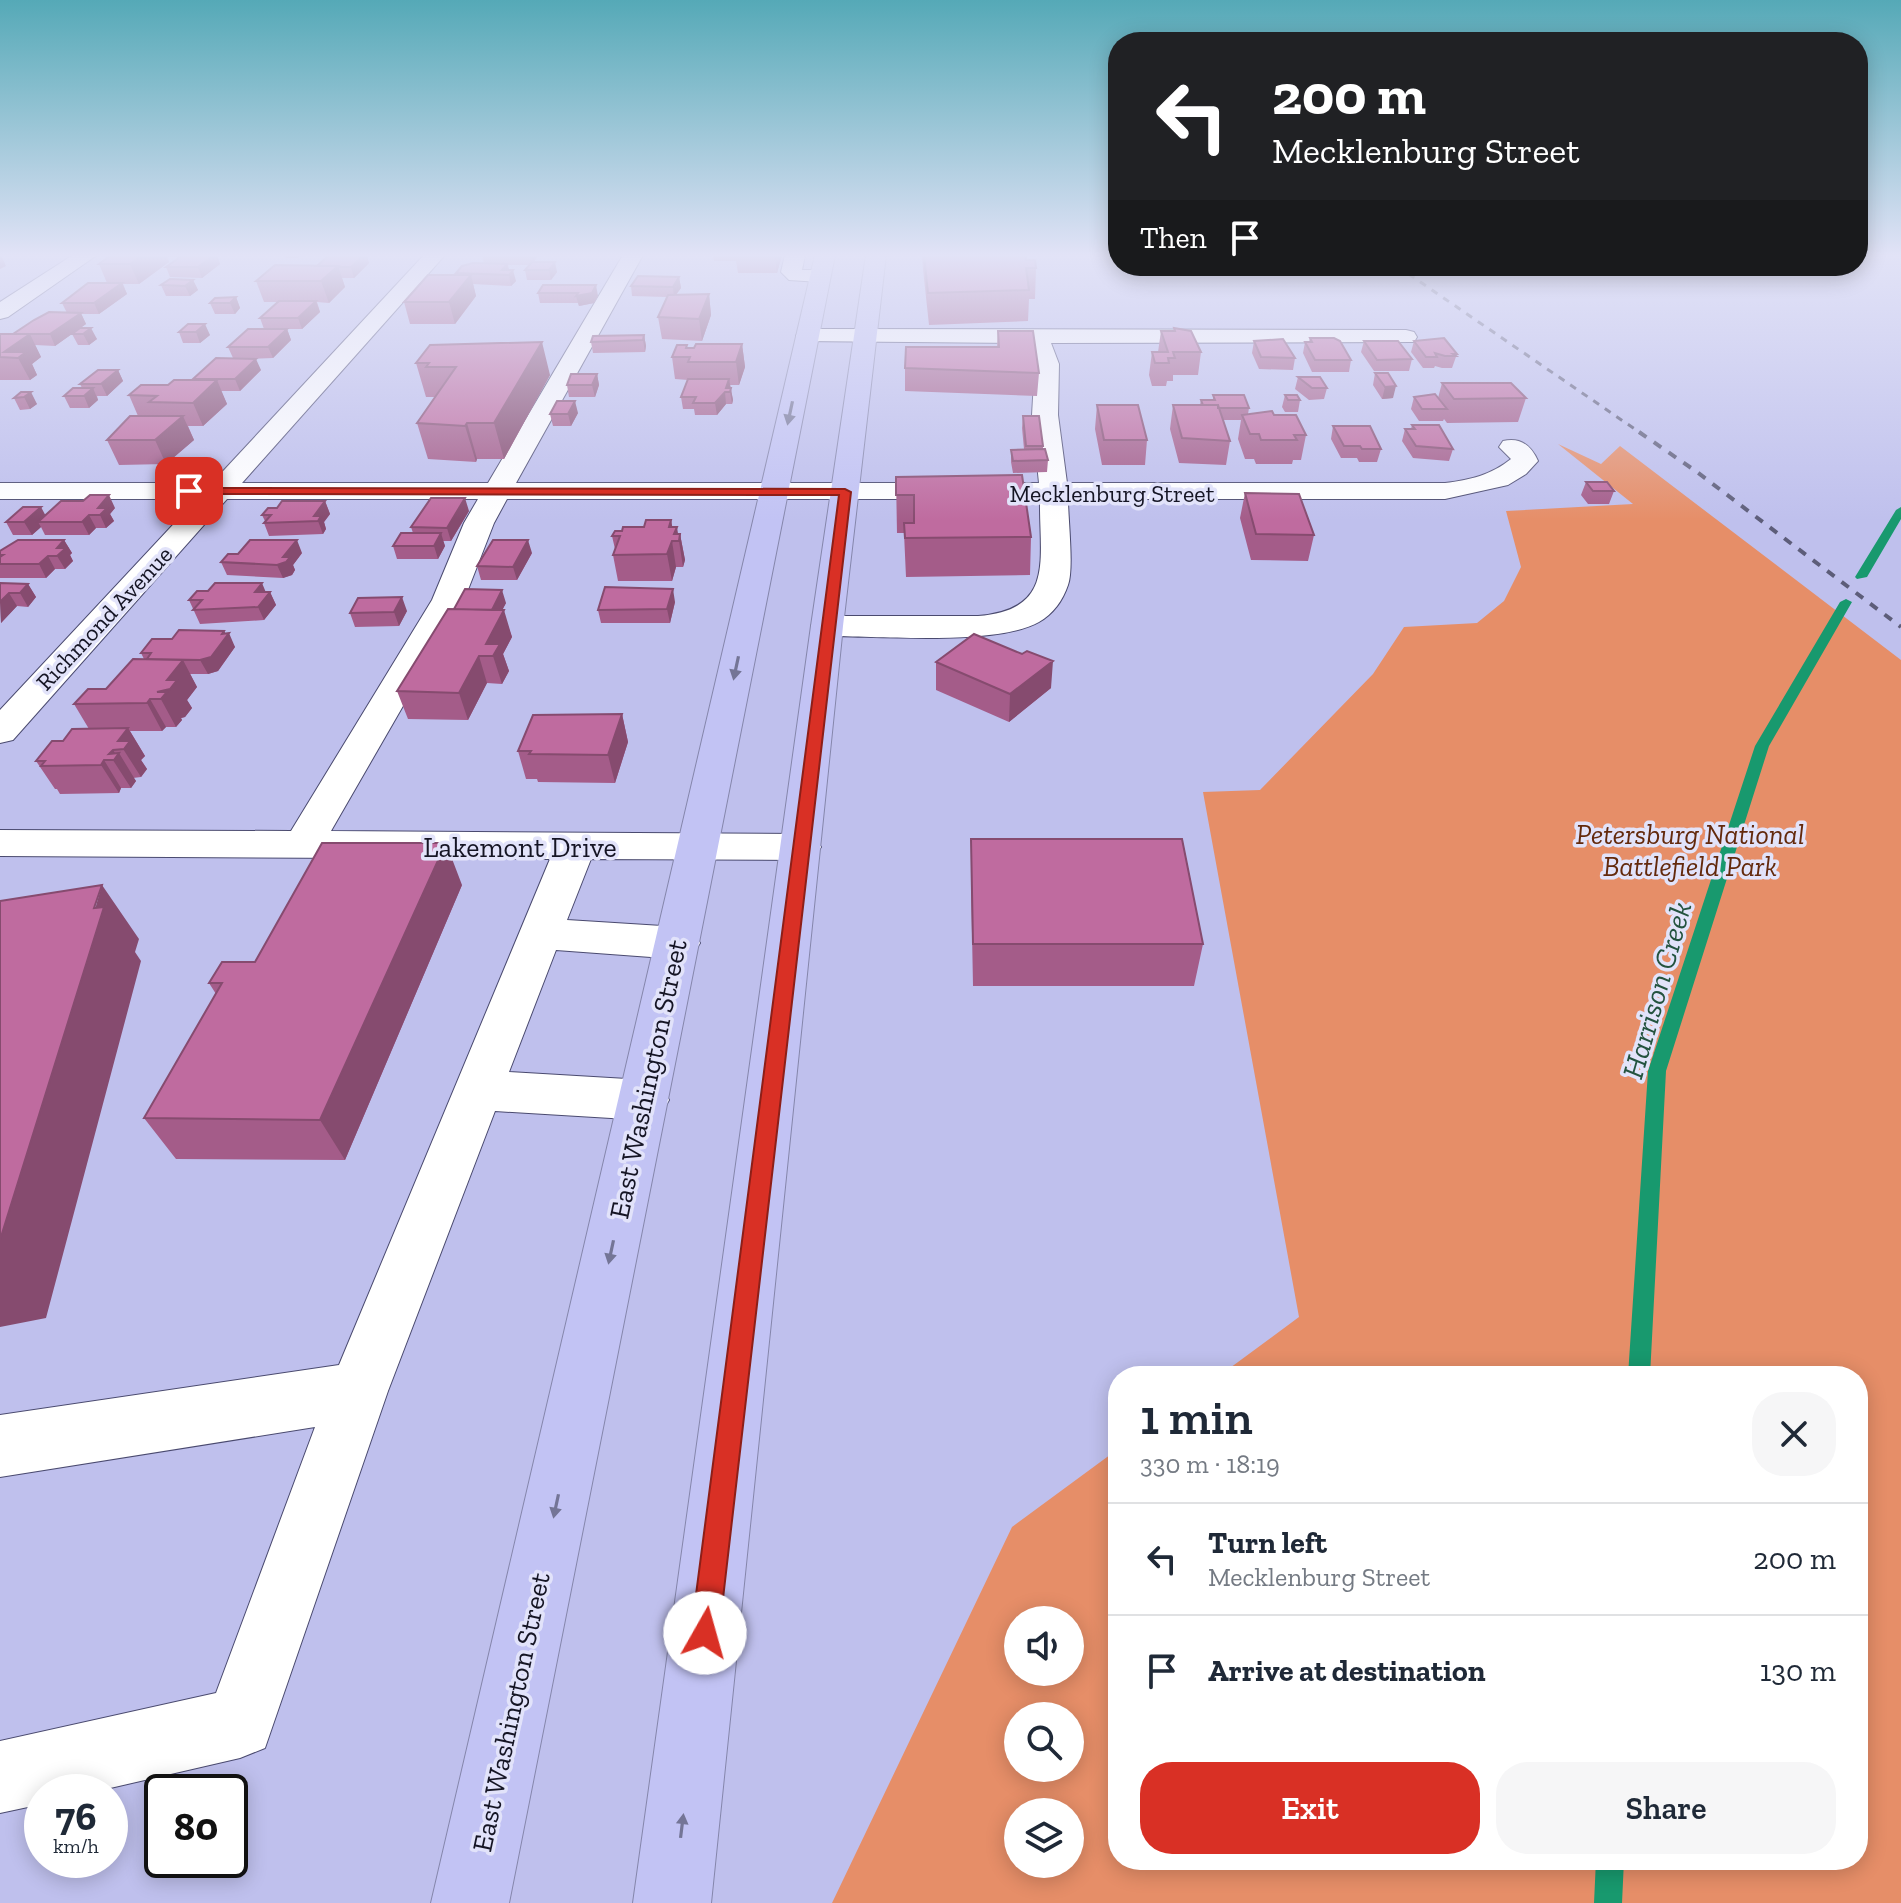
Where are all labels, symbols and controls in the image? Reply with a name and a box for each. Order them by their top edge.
text: 200 m [1272,61,1426,128]
icon: left [1140,64,1244,168]
text: Mecklenburg Street [1272,129,1580,172]
icon: arrive [1223,216,1267,260]
text: Then [1140,220,1207,256]
one-way arrow [783,401,796,426]
pin [155,457,223,525]
icon: arrive [167,469,211,513]
street label: Mecklenburg Street [1009,479,1215,508]
street label: Richmond Avenue [30,540,178,696]
one-way arrow [729,655,742,680]
park label: Petersburg National Battlefield Park [1576,818,1804,883]
street label: Lakemont Drive [423,831,617,864]
water label: Harrison Creek [1615,897,1699,1083]
street label: East Washington Street [602,936,694,1222]
one-way arrow [604,1239,617,1264]
text: 1 min [1140,1389,1253,1446]
button: close [1752,1392,1836,1476]
text: 330 m · 18:19 [1140,1448,1280,1480]
one-way arrow [549,1493,562,1518]
text: Turn left [1208,1525,1327,1561]
icon: left [1140,1537,1184,1581]
text: 200 m [1753,1541,1836,1577]
text: Mecklenburg Street [1208,1561,1430,1593]
street label: East Washington Street [465,1569,557,1855]
position arrow [663,1591,747,1675]
map controls [1004,1606,1084,1878]
button: sound [1004,1606,1084,1686]
icon: arrive [1140,1649,1184,1693]
text: Arrive at destination [1208,1653,1485,1689]
text: 130 m [1760,1653,1836,1689]
button: search [1004,1702,1084,1782]
button: Exit [1140,1762,1480,1854]
button: Share [1496,1762,1836,1854]
speed limit sign: 80 [144,1774,248,1878]
text: 76 [55,1792,97,1840]
button: layers [1004,1798,1084,1878]
one-way arrow [676,1813,689,1838]
text: km/h [53,1834,99,1858]

